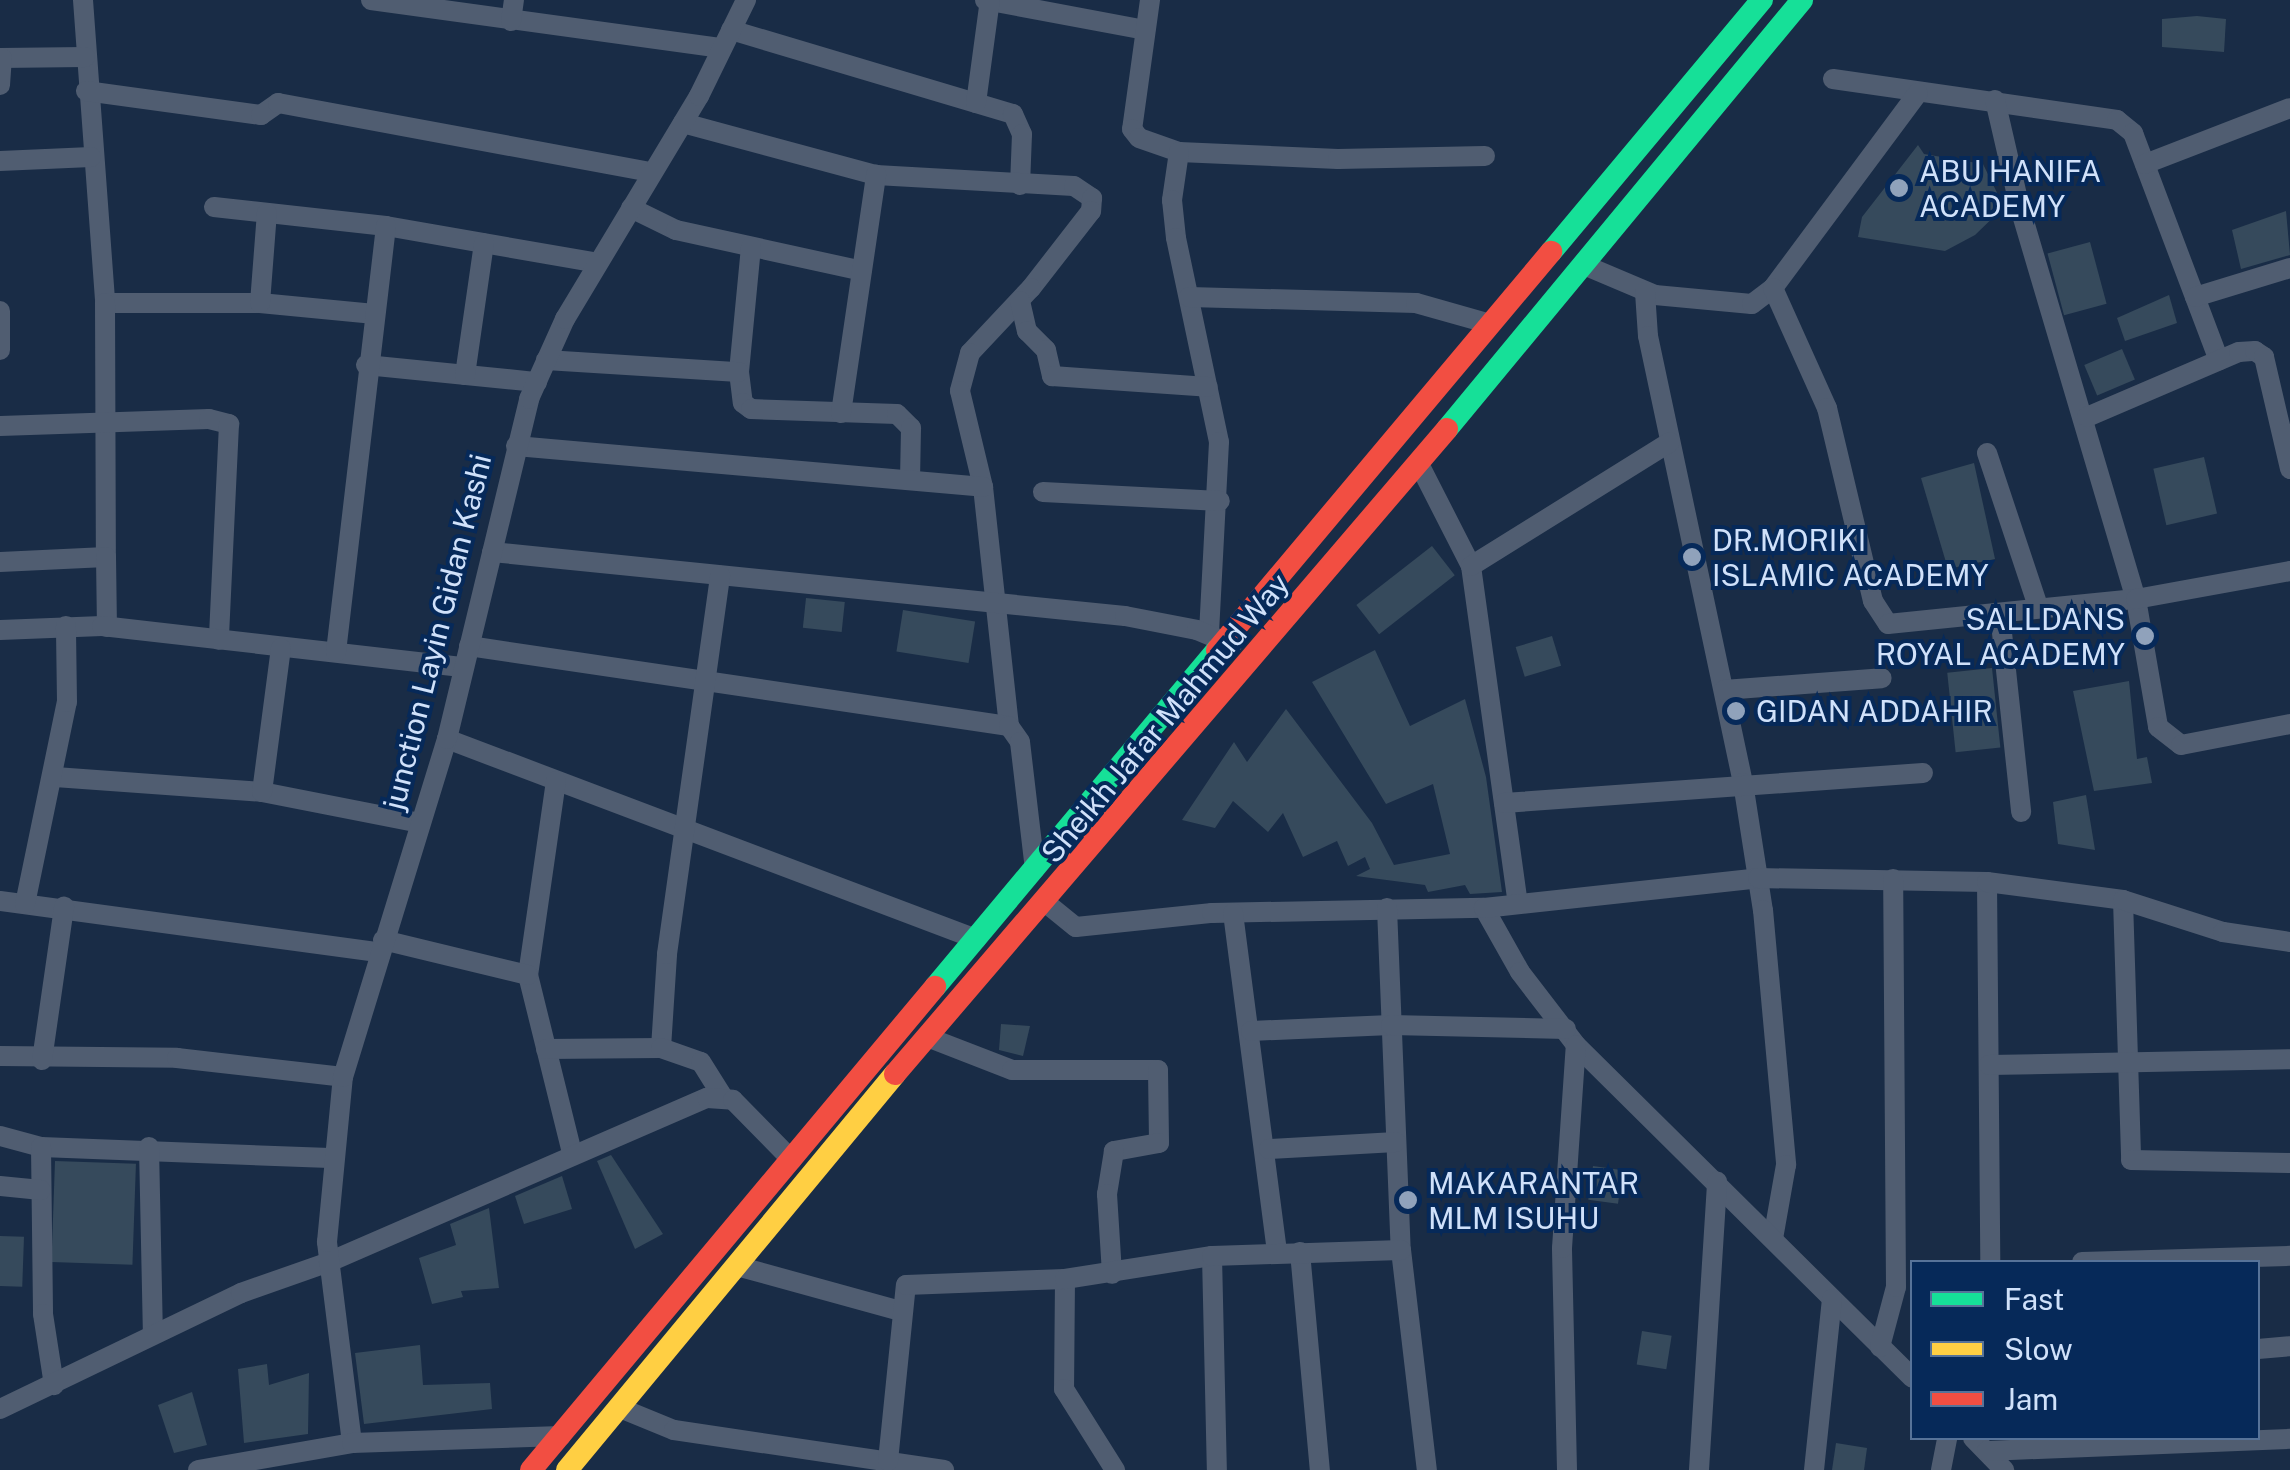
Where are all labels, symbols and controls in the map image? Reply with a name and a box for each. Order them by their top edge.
place label: ABU HANIFA ACADEMY [1919,153,2101,224]
marker: ABU HANIFA ACADEMY [1888,177,1910,199]
street label: junction Layin Gidan Kashi [375,450,499,814]
place label: DR.MORIKI ISLAMIC ACADEMY [1712,522,1989,592]
marker: DR.MORIKI ISLAMIC ACADEMY [1681,546,1703,568]
street label: Sheikh Jafar Mahmud Way [1033,566,1297,870]
place label: SALLDANS ROYAL ACADEMY [1876,601,2125,672]
marker: SALLDANS ROYAL ACADEMY [2134,625,2156,647]
place label: GIDAN ADDAHIR [1756,693,1993,729]
marker: GIDAN ADDAHIR [1725,700,1747,722]
place label: MAKARANTAR MLM ISUHU [1428,1165,1639,1236]
marker: MAKARANTAR MLM ISUHU [1397,1189,1419,1211]
legend [1910,1260,2260,1440]
text: Fast [2004,1281,2064,1317]
text: Slow [2004,1331,2073,1367]
text: Jam [2004,1381,2058,1417]

